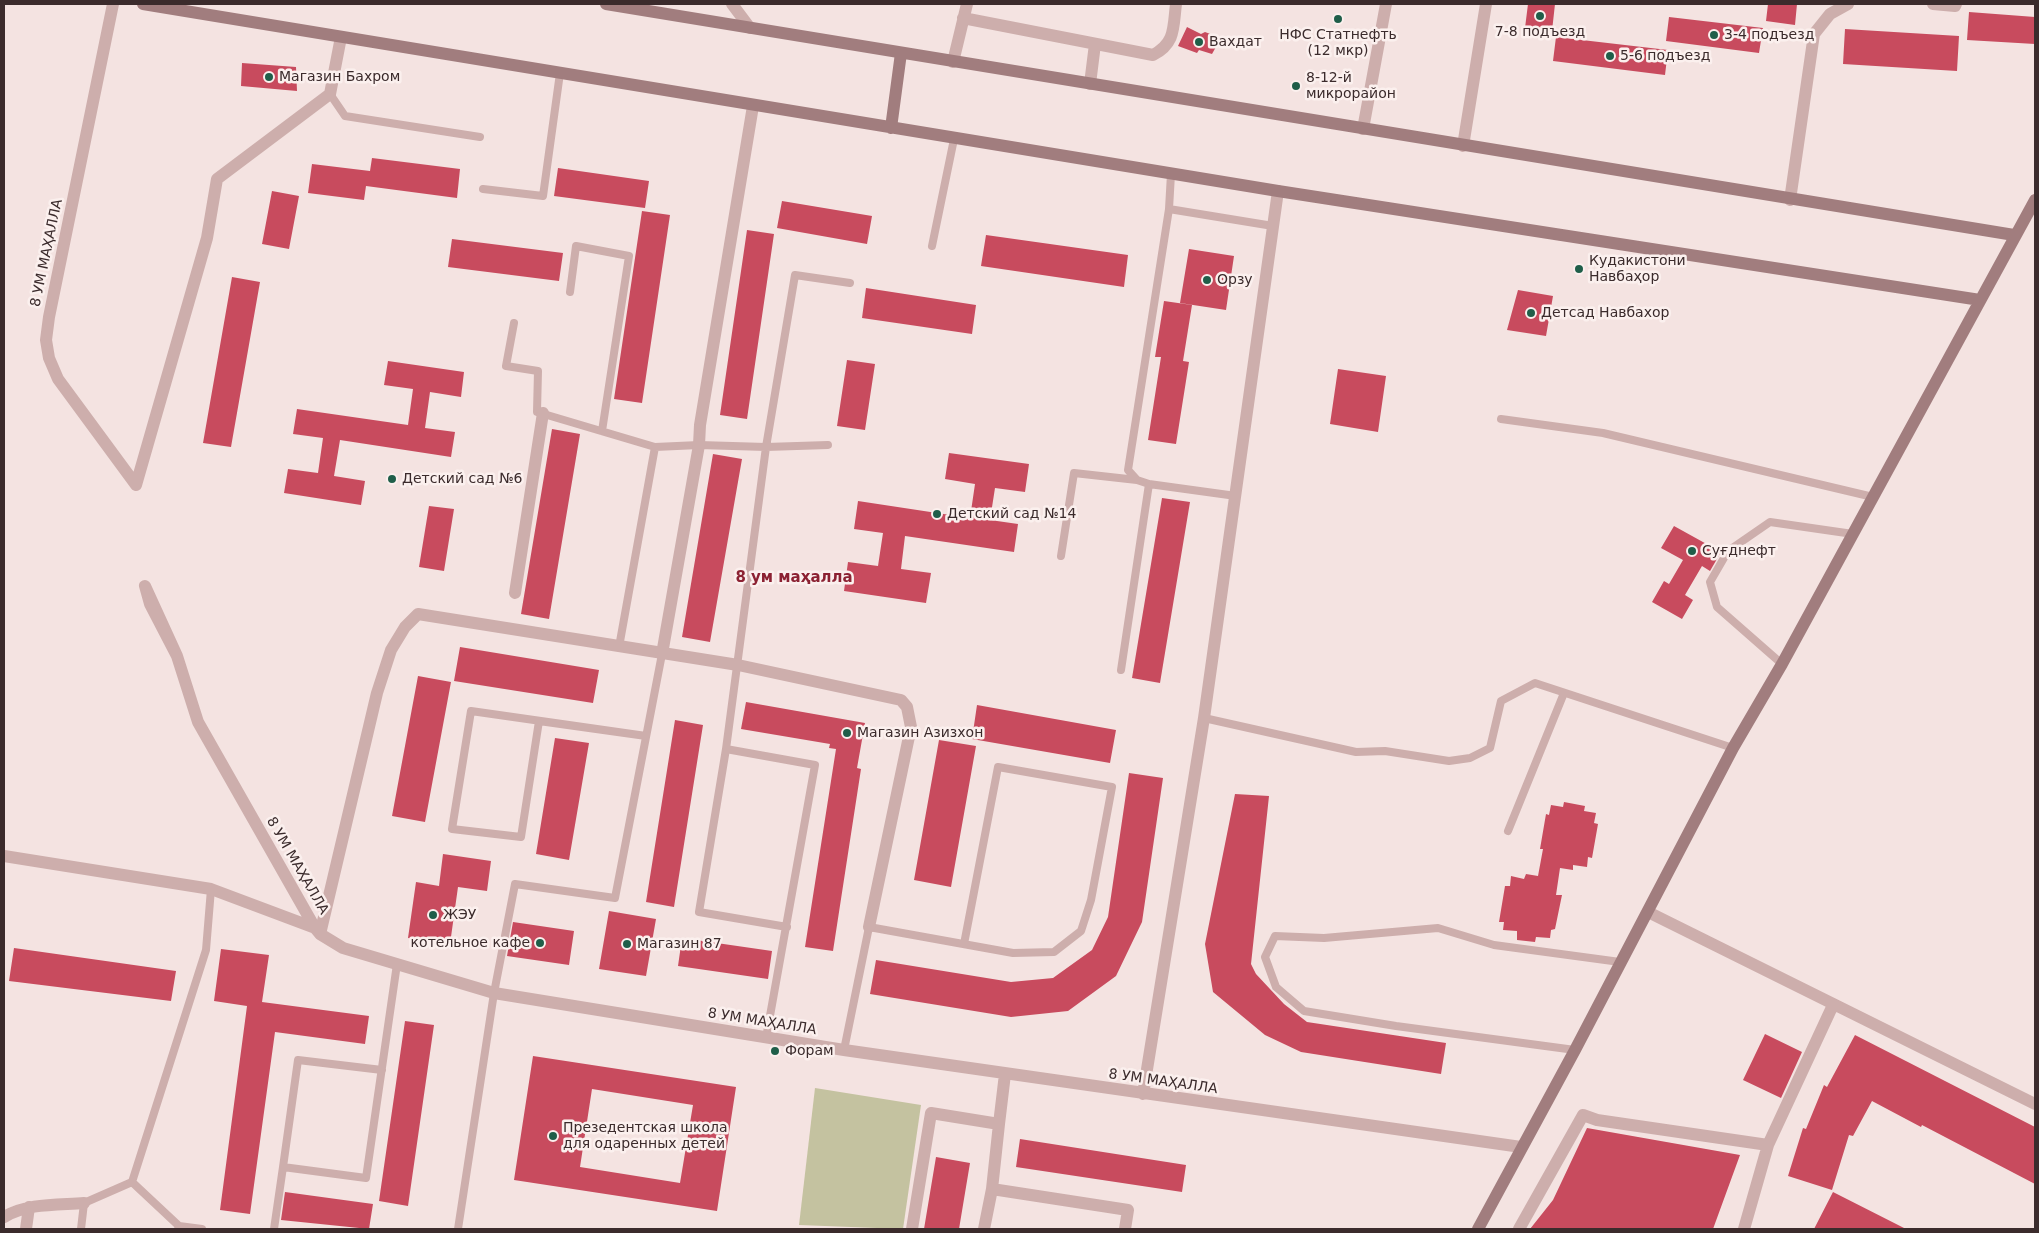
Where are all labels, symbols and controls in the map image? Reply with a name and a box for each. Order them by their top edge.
marker: 7-8 подъезд [1534,10,1546,22]
marker: НФС Статнефть (12 мкр) [1332,13,1344,25]
place label: 7-8 подъезд [1495,24,1585,40]
place label: НФС Статнефть (12 мкр) [1279,27,1397,59]
place label: 3-4 подъезд [1724,27,1814,43]
marker: 3-4 подъезд [1708,29,1720,41]
place label: Вахдат [1209,34,1262,50]
marker: Вахдат [1193,36,1205,48]
place label: 5-6 подъезд [1620,48,1710,64]
marker: 5-6 подъезд [1604,50,1616,62]
place label: Магазин Бахром [279,69,400,85]
place label: 8-12-й микрорайон [1306,70,1396,102]
marker: Магазин Бахром [263,71,275,83]
marker: 8-12-й микрорайон [1290,80,1302,92]
street label: 8 УМ МАҲАЛЛА [27,198,67,308]
place label: Кудакистони Навбаҳор [1589,253,1686,286]
marker: Кудакистони Навбаҳор [1573,263,1585,275]
place label: Орзу [1217,272,1253,288]
marker: Орзу [1201,274,1213,286]
place label: Детсад Навбахор [1541,305,1669,321]
marker: Детсад Навбахор [1525,307,1537,319]
place label: Детский сад №6 [402,471,522,487]
marker: Детский сад №6 [386,473,398,485]
place label: Детский сад №14 [947,506,1076,522]
marker: Детский сад №14 [931,508,943,520]
place label: Суғднефт [1702,543,1776,559]
marker: Суғднефт [1686,545,1698,557]
district label: 8 ум маҳалла [735,569,853,587]
place label: Магазин Азизхон [857,725,983,741]
marker: Магазин Азизхон [841,727,853,739]
street label: 8 УМ МАҲАЛЛА [262,814,332,918]
place label: ЖЭУ [443,907,476,923]
marker: ЖЭУ [427,909,439,921]
place label: котельное кафе [411,935,530,951]
place label: Магазин 87 [637,936,722,952]
marker: котельное кафе [534,937,546,949]
marker: Магазин 87 [621,938,633,950]
street label: 8 УМ МАҲАЛЛА [706,1005,818,1039]
place label: Форам [785,1043,834,1059]
marker: Форам [769,1045,781,1057]
street label: 8 УМ МАҲАЛЛА [1107,1066,1219,1098]
place label: Презедентская школа для одаренных детей [563,1120,728,1152]
marker: Презедентская школа для одаренных детей [547,1130,559,1142]

